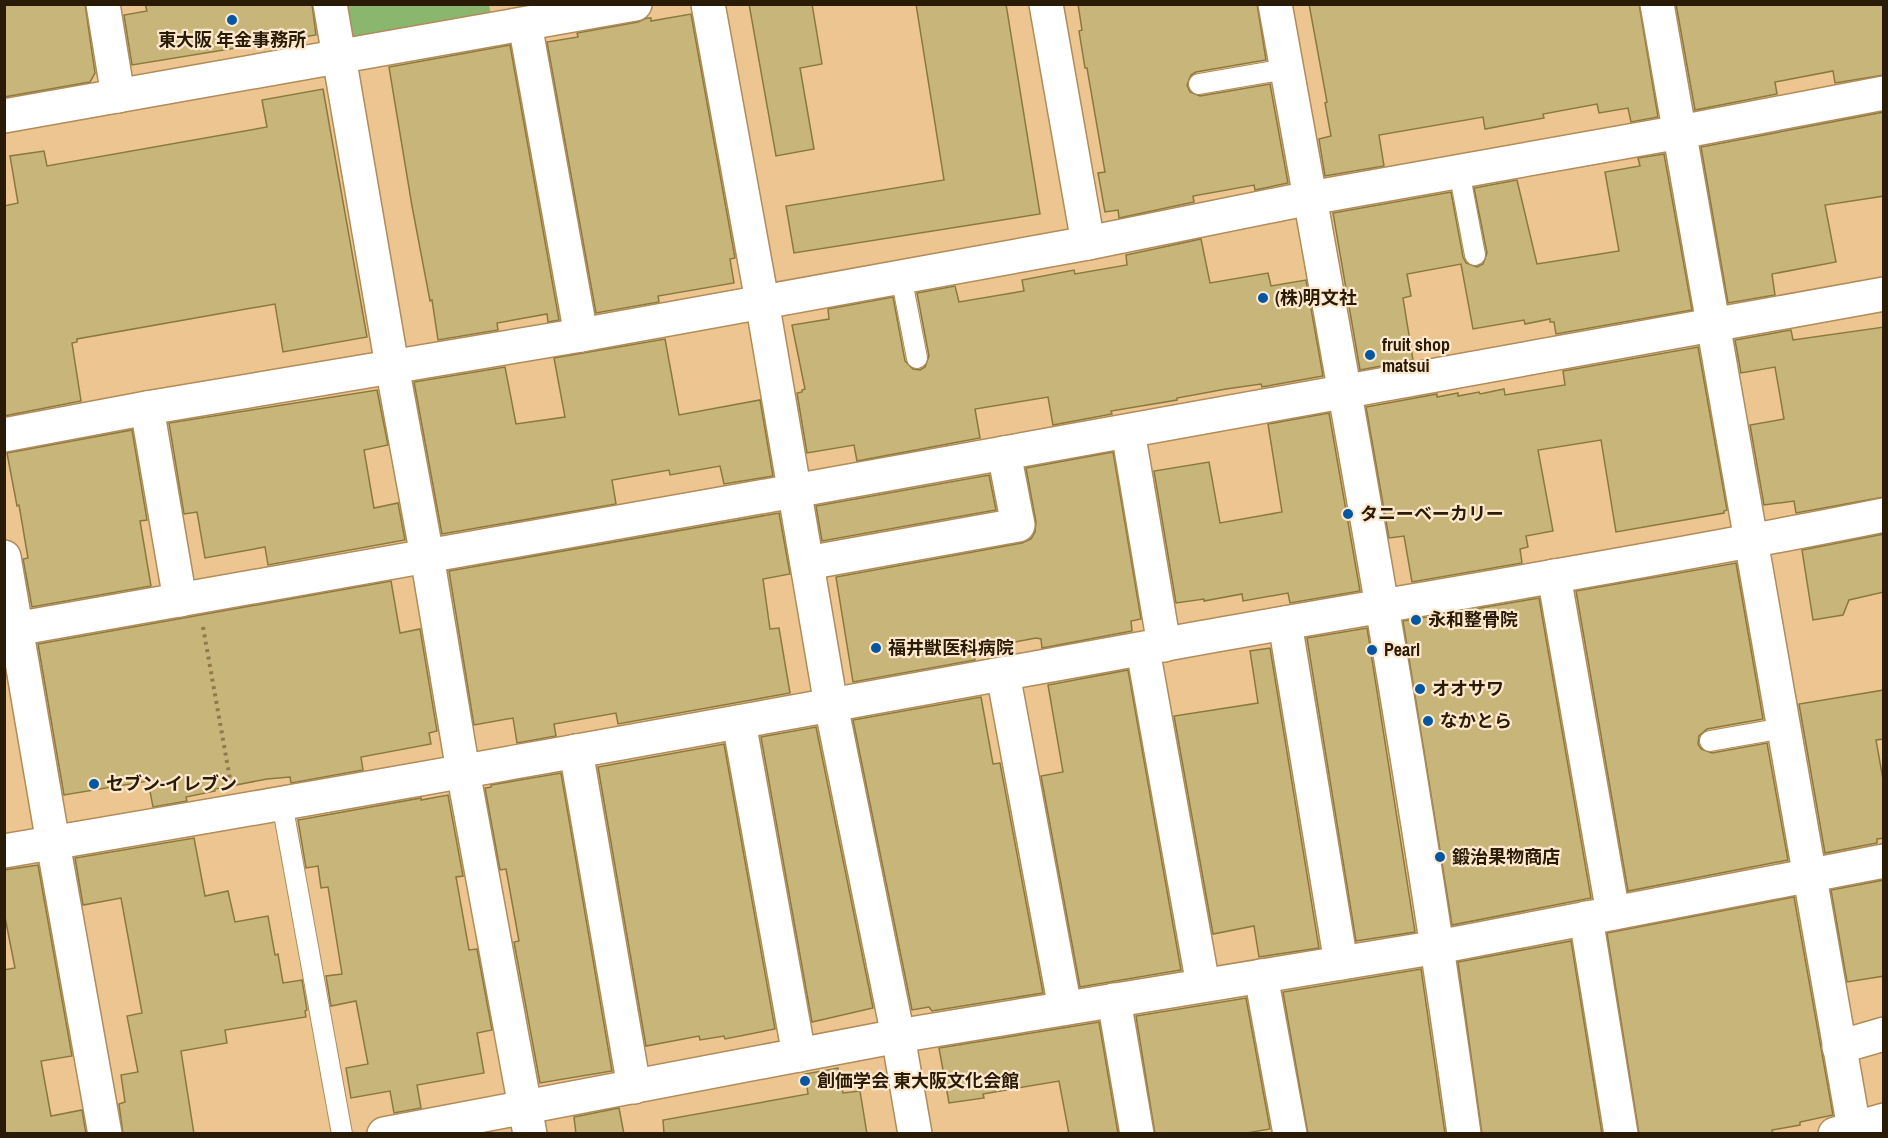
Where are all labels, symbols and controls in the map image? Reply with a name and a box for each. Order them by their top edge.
marker: 東大阪 年金事務所 [225,13,239,27]
place label: 東大阪 年金事務所 [158,27,306,52]
place label: (株)明文社 [1275,285,1357,310]
marker: (株)明文社 [1256,291,1270,305]
place label: fruit shop matsui [1382,332,1450,378]
marker: fruit shop matsui [1363,348,1377,362]
place label: タニーベーカリー [1360,501,1504,526]
marker: タニーベーカリー [1341,507,1355,521]
place label: 永和整骨院 [1428,607,1518,632]
marker: 永和整骨院 [1409,613,1423,627]
place label: 福井獣医科病院 [888,635,1014,660]
place label: Pearl [1384,637,1420,662]
marker: 福井獣医科病院 [869,641,883,655]
marker: Pearl [1365,643,1379,657]
place label: オオサワ [1432,676,1504,701]
marker: オオサワ [1413,682,1427,696]
place label: なかとら [1440,708,1512,733]
marker: なかとら [1421,714,1435,728]
place label: セブン-イレブン [106,771,237,796]
marker: セブン-イレブン [87,777,101,791]
place label: 鍛治果物商店 [1452,844,1560,869]
marker: 鍛治果物商店 [1433,850,1447,864]
place label: 創価学会 東大阪文化会館 [817,1068,1019,1093]
marker: 創価学会 東大阪文化会館 [798,1074,812,1088]

